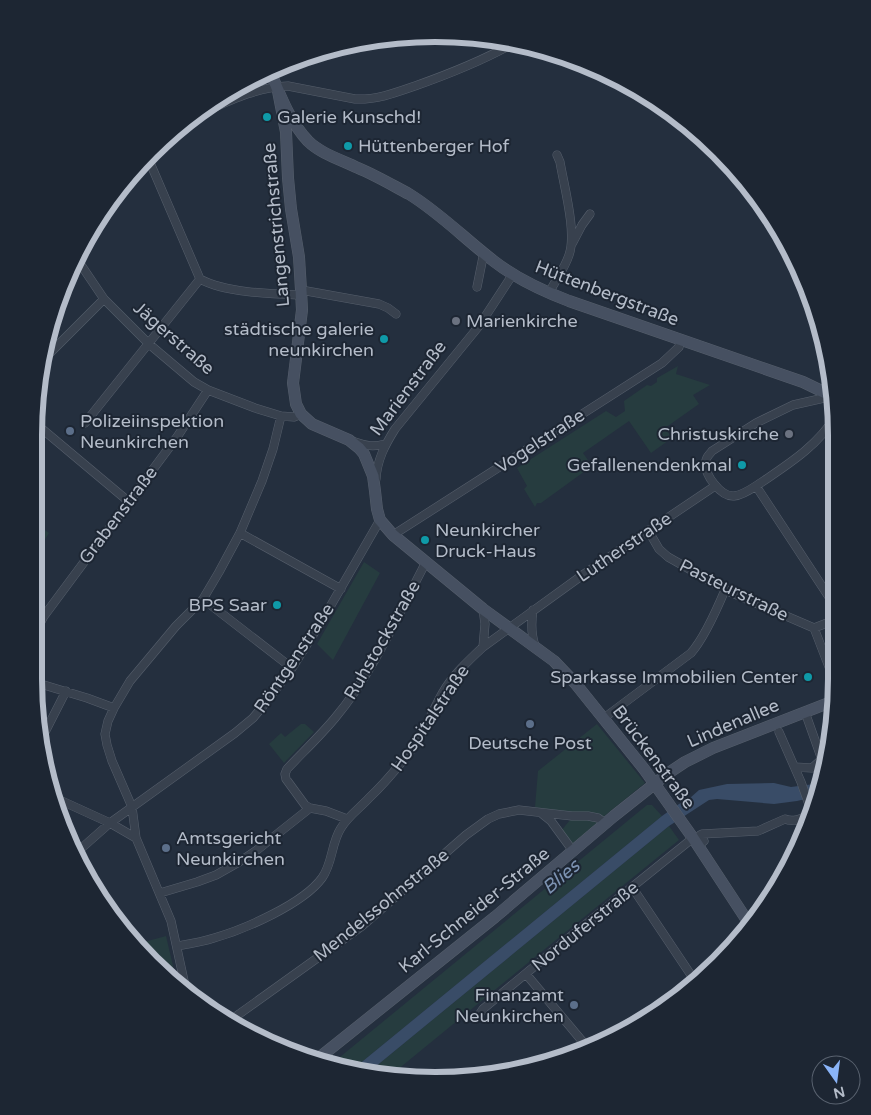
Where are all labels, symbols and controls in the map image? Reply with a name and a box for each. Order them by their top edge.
place label: Galerie Kunschd! [277,106,421,128]
marker: Galerie Kunschd! [261,111,273,123]
place label: Hüttenberger Hof [358,135,510,157]
marker: Hüttenberger Hof [342,140,354,152]
street label: Langenstrichstraße [258,142,294,308]
street label: Hüttenbergstraße [532,255,682,331]
street label: Jägerstraße [129,297,219,379]
place label: Marienkirche [466,310,578,332]
marker: Marienkirche [450,315,462,327]
place label: städtische galerie neunkirchen [224,318,374,361]
marker: städtische galerie neunkirchen [378,333,390,345]
street label: Marienstraße [365,336,451,440]
street label: Vogelstraße [491,404,589,478]
place label: Polizeiinspektion Neunkirchen [80,410,224,453]
place label: Christuskirche [657,423,779,445]
marker: Polizeiinspektion Neunkirchen [64,425,76,437]
marker: Christuskirche [783,428,795,440]
place label: Gefallenendenkmal [567,454,732,476]
marker: Gefallenendenkmal [736,459,748,471]
street label: Grabenstraße [74,462,162,568]
street label: Lutherstraße [572,507,676,587]
place label: Neunkircher Druck-Haus [435,519,540,562]
marker: Neunkircher Druck-Haus [419,534,431,546]
street label: Pasteurstraße [676,554,792,626]
street label: Ruhstockstraße [339,577,425,703]
place label: BPS Saar [188,594,267,616]
street label: Röntgenstraße [249,599,339,717]
marker: BPS Saar [271,599,283,611]
street label: Hospitalstraße [386,661,474,775]
place label: Sparkasse Immobilien Center [550,666,798,688]
marker: Sparkasse Immobilien Center [802,671,814,683]
street label: Lindenallee [684,694,782,752]
street label: Brückenstraße [608,701,700,813]
marker: Deutsche Post [524,718,536,730]
place label: Deutsche Post [468,732,592,754]
place label: Amtsgericht Neunkirchen [176,827,285,870]
marker: Amtsgericht Neunkirchen [160,842,172,854]
street label: Karl-Schneider-Straße [394,842,554,978]
street label: Mendelssohnstraße [309,844,453,966]
water label: Blies [538,854,586,899]
street label: Norduferstraße [527,876,643,976]
place label: Finanzamt Neunkirchen [455,984,564,1027]
marker: Finanzamt Neunkirchen [568,999,580,1011]
north arrow [811,1055,861,1105]
text: N [832,1083,847,1102]

